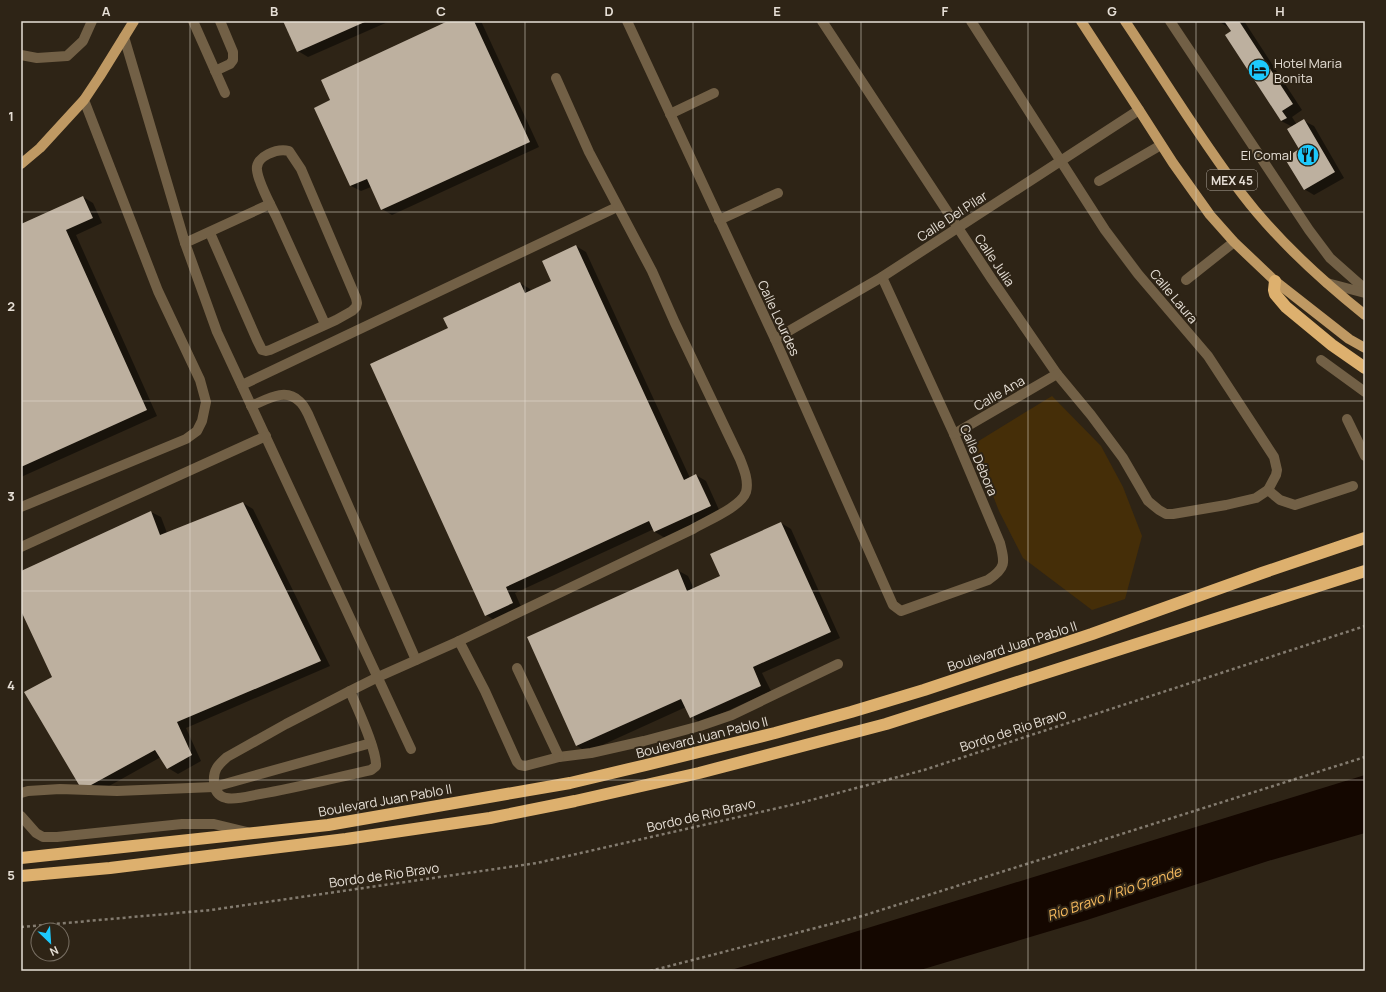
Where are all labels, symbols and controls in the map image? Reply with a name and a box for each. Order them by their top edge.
text: A [102,2,111,20]
text: B [270,2,278,20]
text: C [436,2,446,20]
text: D [604,2,614,20]
text: E [773,2,781,20]
text: F [942,2,949,20]
text: G [1107,2,1117,20]
text: H [1275,2,1285,20]
place label: Hotel Maria Bonita [1274,54,1342,87]
hotel icon: Hotel Maria Bonita [1246,57,1272,83]
text: 1 [8,107,14,125]
restaurant icon: El Comal [1295,142,1321,168]
place label: El Comal [1241,146,1292,164]
road number: MEX 45 [1207,170,1257,190]
street label: Calle Del Pilar [913,186,991,245]
street label: Calle Julia [971,230,1019,290]
street label: Calle Laura [1146,265,1202,327]
street label: Calle Lourdes [754,277,804,359]
text: 2 [7,297,15,315]
street label: Calle Ana [970,371,1028,415]
street label: Calle Débora [956,421,1002,499]
text: 3 [7,487,15,505]
street label: Boulevard Juan Pablo II [945,617,1079,675]
text: 4 [7,676,15,694]
street label: Bordo de Rio Bravo [957,704,1069,756]
street label: Boulevard Juan Pablo II [634,712,770,762]
street label: Boulevard Juan Pablo II [317,779,453,821]
street label: Bordo de Rio Bravo [645,794,757,836]
street label: Bordo de Rio Bravo [328,858,441,892]
water label: Río Bravo / Rio Grande [1044,861,1184,925]
text: 5 [7,866,15,884]
north arrow [30,922,70,962]
text: N [48,943,61,960]

